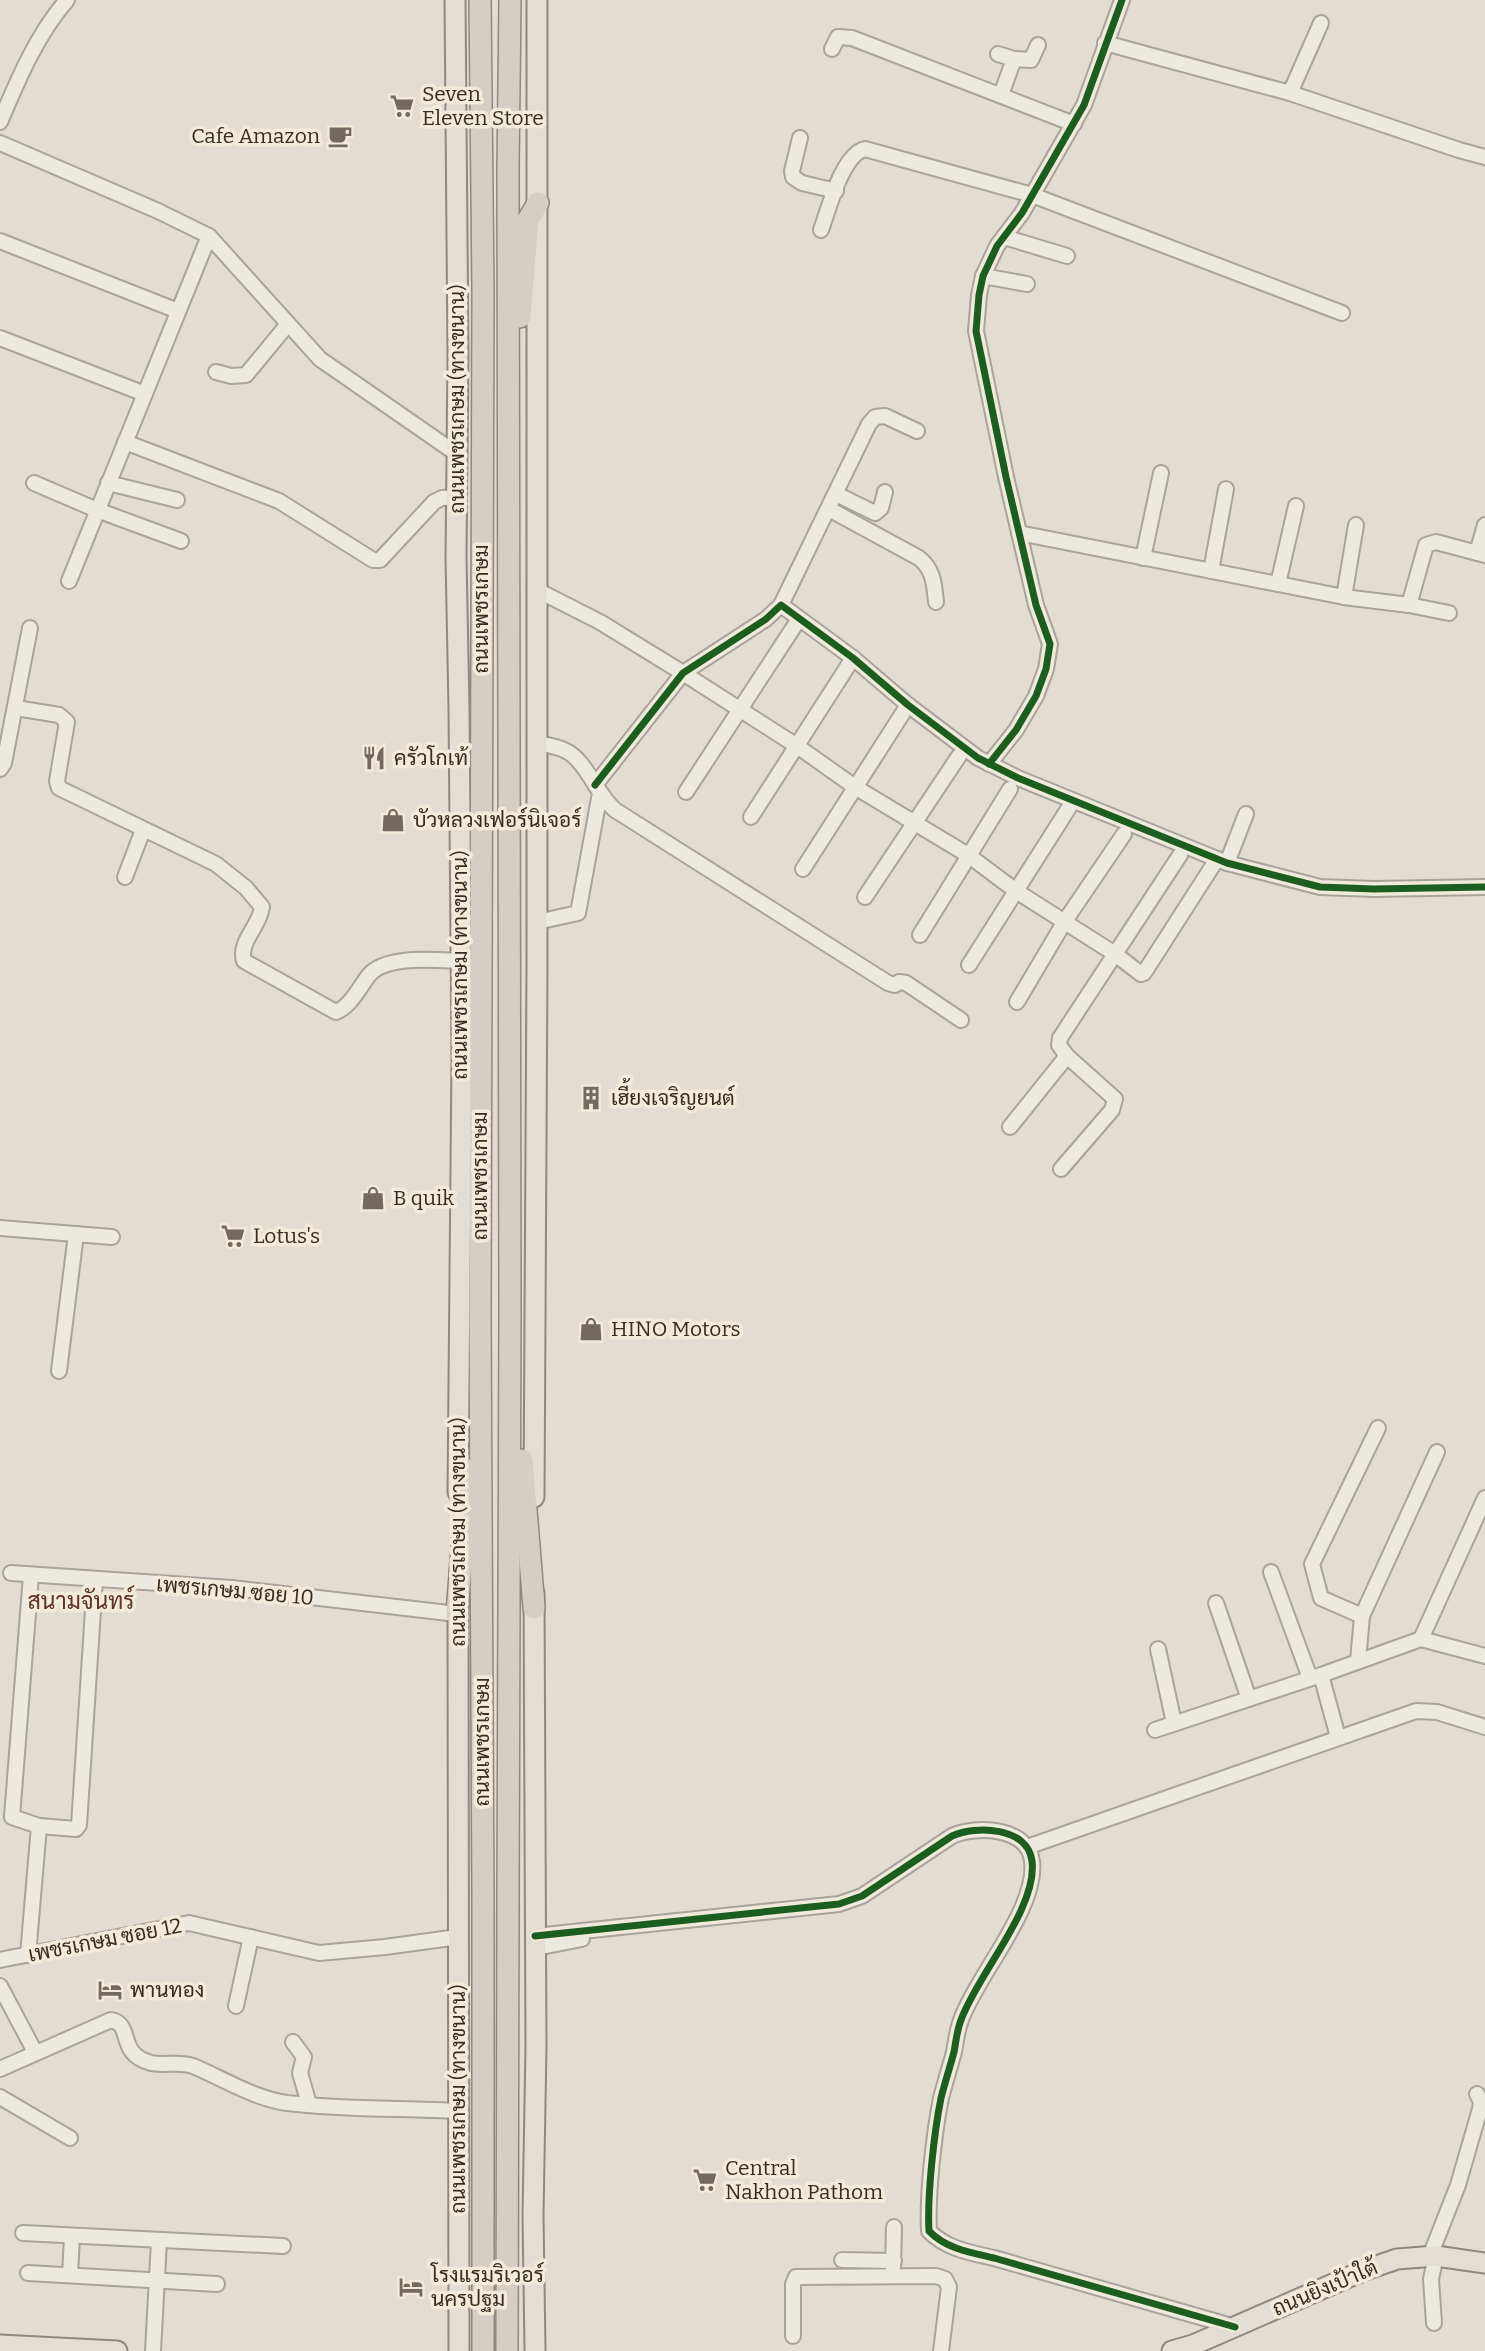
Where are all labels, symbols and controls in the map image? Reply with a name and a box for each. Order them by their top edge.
place label: Seven Eleven Store [422,81,544,131]
supermarket icon: Seven Eleven Store [388,92,416,120]
cafe icon: Cafe Amazon [326,122,354,150]
place label: Cafe Amazon [191,123,320,149]
street label: ถนนเพชรเกษม (ทางขนาน) [444,284,470,514]
street label: ถนนเพชรเกษม [468,544,494,674]
restaurant icon: ครัวโกเท้ [360,744,388,772]
place label: ครัวโกเท้ [394,745,469,771]
shop icon: บัวหลวงเฟอร์นิเจอร์ [379,806,407,834]
place label: บัวหลวงเฟอร์นิเจอร์ [413,806,581,833]
street label: ถนนเพชรเกษม (ทางขนาน) [447,850,473,1080]
place label: เฮี้ยงเจริญยนต์ [611,1078,735,1111]
building icon: เฮี้ยงเจริญยนต์ [577,1084,605,1112]
street label: ถนนเพชรเกษม [467,1111,493,1241]
shop icon: B quik [359,1184,387,1212]
place label: B quik [393,1185,454,1211]
supermarket icon: Lotus's [219,1222,247,1250]
place label: Lotus's [253,1223,320,1249]
shop icon: HINO Motors [577,1315,605,1343]
place label: HINO Motors [611,1316,740,1342]
street label: ถนนเพชรเกษม (ทางขนาน) [445,1417,471,1647]
street label: เพชรเกษม ซอย 10 [155,1571,315,1611]
district label: สนามจันทร์ [28,1585,134,1615]
street label: ถนนเพชรเกษม [469,1677,495,1807]
street label: เพชรเกษม ซอย 12 [26,1912,184,1968]
hotel icon: พานทอง [96,1976,124,2004]
place label: พานทอง [130,1977,204,2003]
street label: ถนนเพชรเกษม (ทางขนาน) [445,1984,471,2214]
place label: Central Nakhon Pathom [725,2155,883,2205]
supermarket icon: Central Nakhon Pathom [691,2166,719,2194]
street label: ถนนยิงเป้าใต้ [1268,2253,1382,2322]
place label: โรงแรมริเวอร์ นครปฐม [430,2261,544,2312]
hotel icon: โรงแรมริเวอร์ นครปฐม [397,2273,425,2301]

